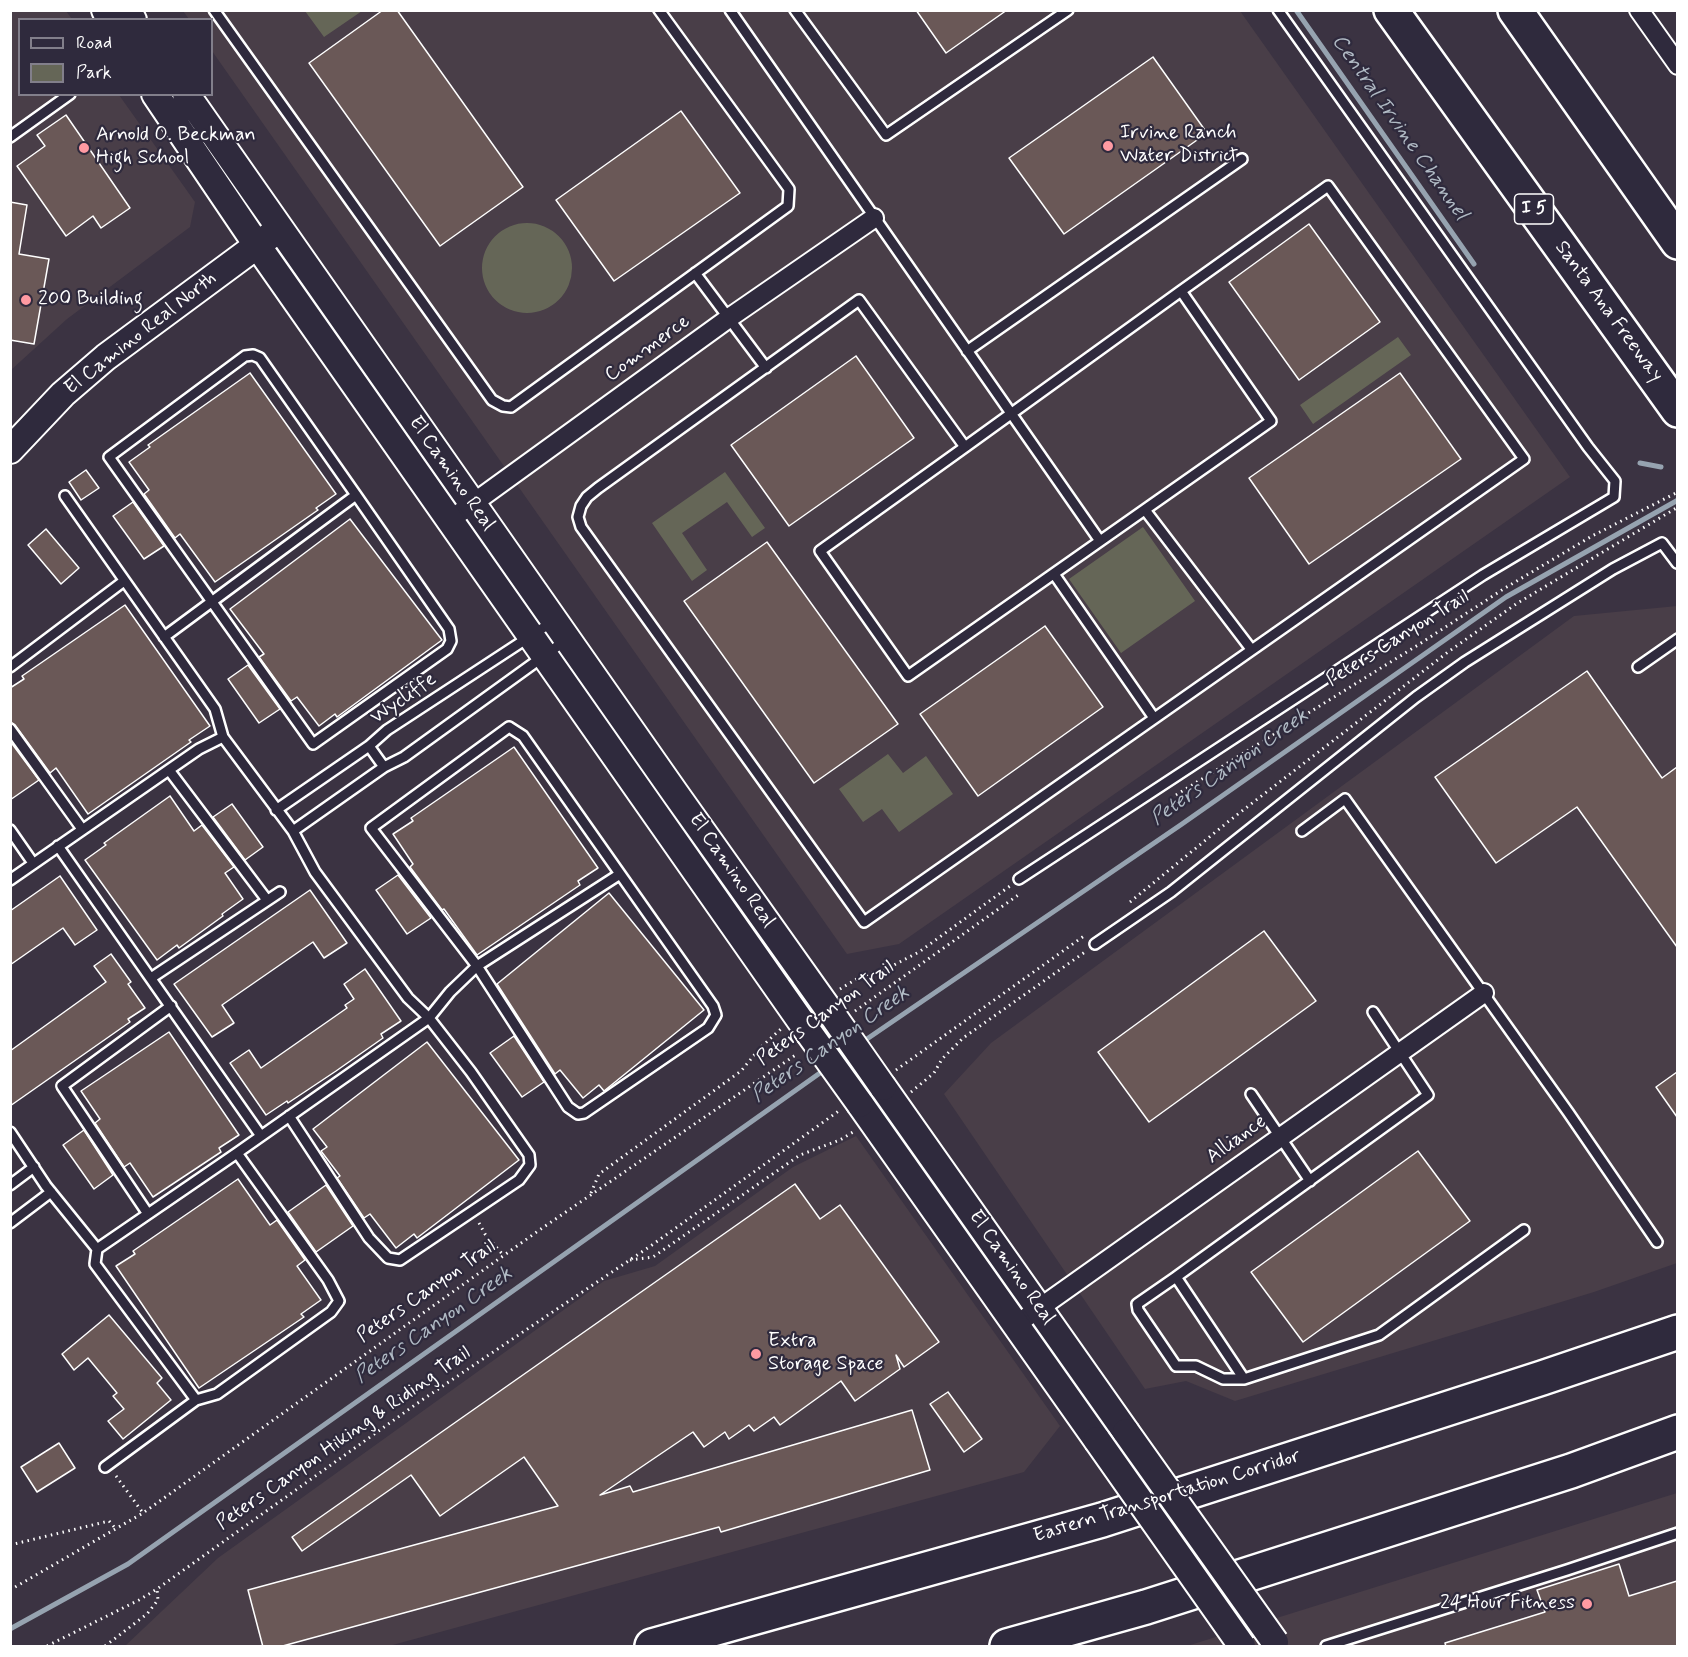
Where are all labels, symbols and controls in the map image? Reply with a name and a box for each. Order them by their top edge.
legend [18,18,213,96]
water label: Central Irvine Channel [1325,30,1473,226]
text: Road [76,31,112,55]
text: Park [76,61,112,85]
place label: Irvine Ranch Water District [1120,122,1238,169]
place label: Arnold O. Beckman High School [96,124,256,171]
marker: Irvine Ranch Water District [1101,139,1115,153]
marker: Arnold O. Beckman High School [77,141,91,155]
road number: I 5 [1514,194,1553,224]
street label: Santa Ana Freeway [1549,237,1667,387]
street label: El Camino Real North [60,267,222,401]
place label: 200 Building [38,288,143,312]
marker: 200 Building [19,293,33,307]
street label: Commerce [601,310,695,388]
street label: El Camino Real [403,412,499,536]
street label: Peters Canyon Trail [1322,585,1474,693]
street label: Wycliffe [367,668,441,730]
water label: Peters Canyon Creek [1146,704,1314,832]
street label: El Camino Real [683,809,779,933]
street label: Peters Canyon Trail [753,956,899,1072]
water label: Peters Canyon Creek [747,981,915,1109]
street label: Alliance [1202,1110,1272,1170]
street label: El Camino Real [963,1206,1059,1330]
street label: Peters Canyon Trail [353,1235,501,1349]
water label: Peters Canyon Creek [350,1262,518,1390]
place label: Extra Storage Space [768,1330,884,1377]
street label: Peters Canyon Hiking & Riding Trail [212,1342,476,1536]
marker: Extra Storage Space [749,1347,763,1361]
street label: Eastern Transportation Corridor [1031,1445,1303,1549]
place label: 24 Hour Fitness [1440,1592,1575,1616]
marker: 24 Hour Fitness [1580,1597,1594,1611]

